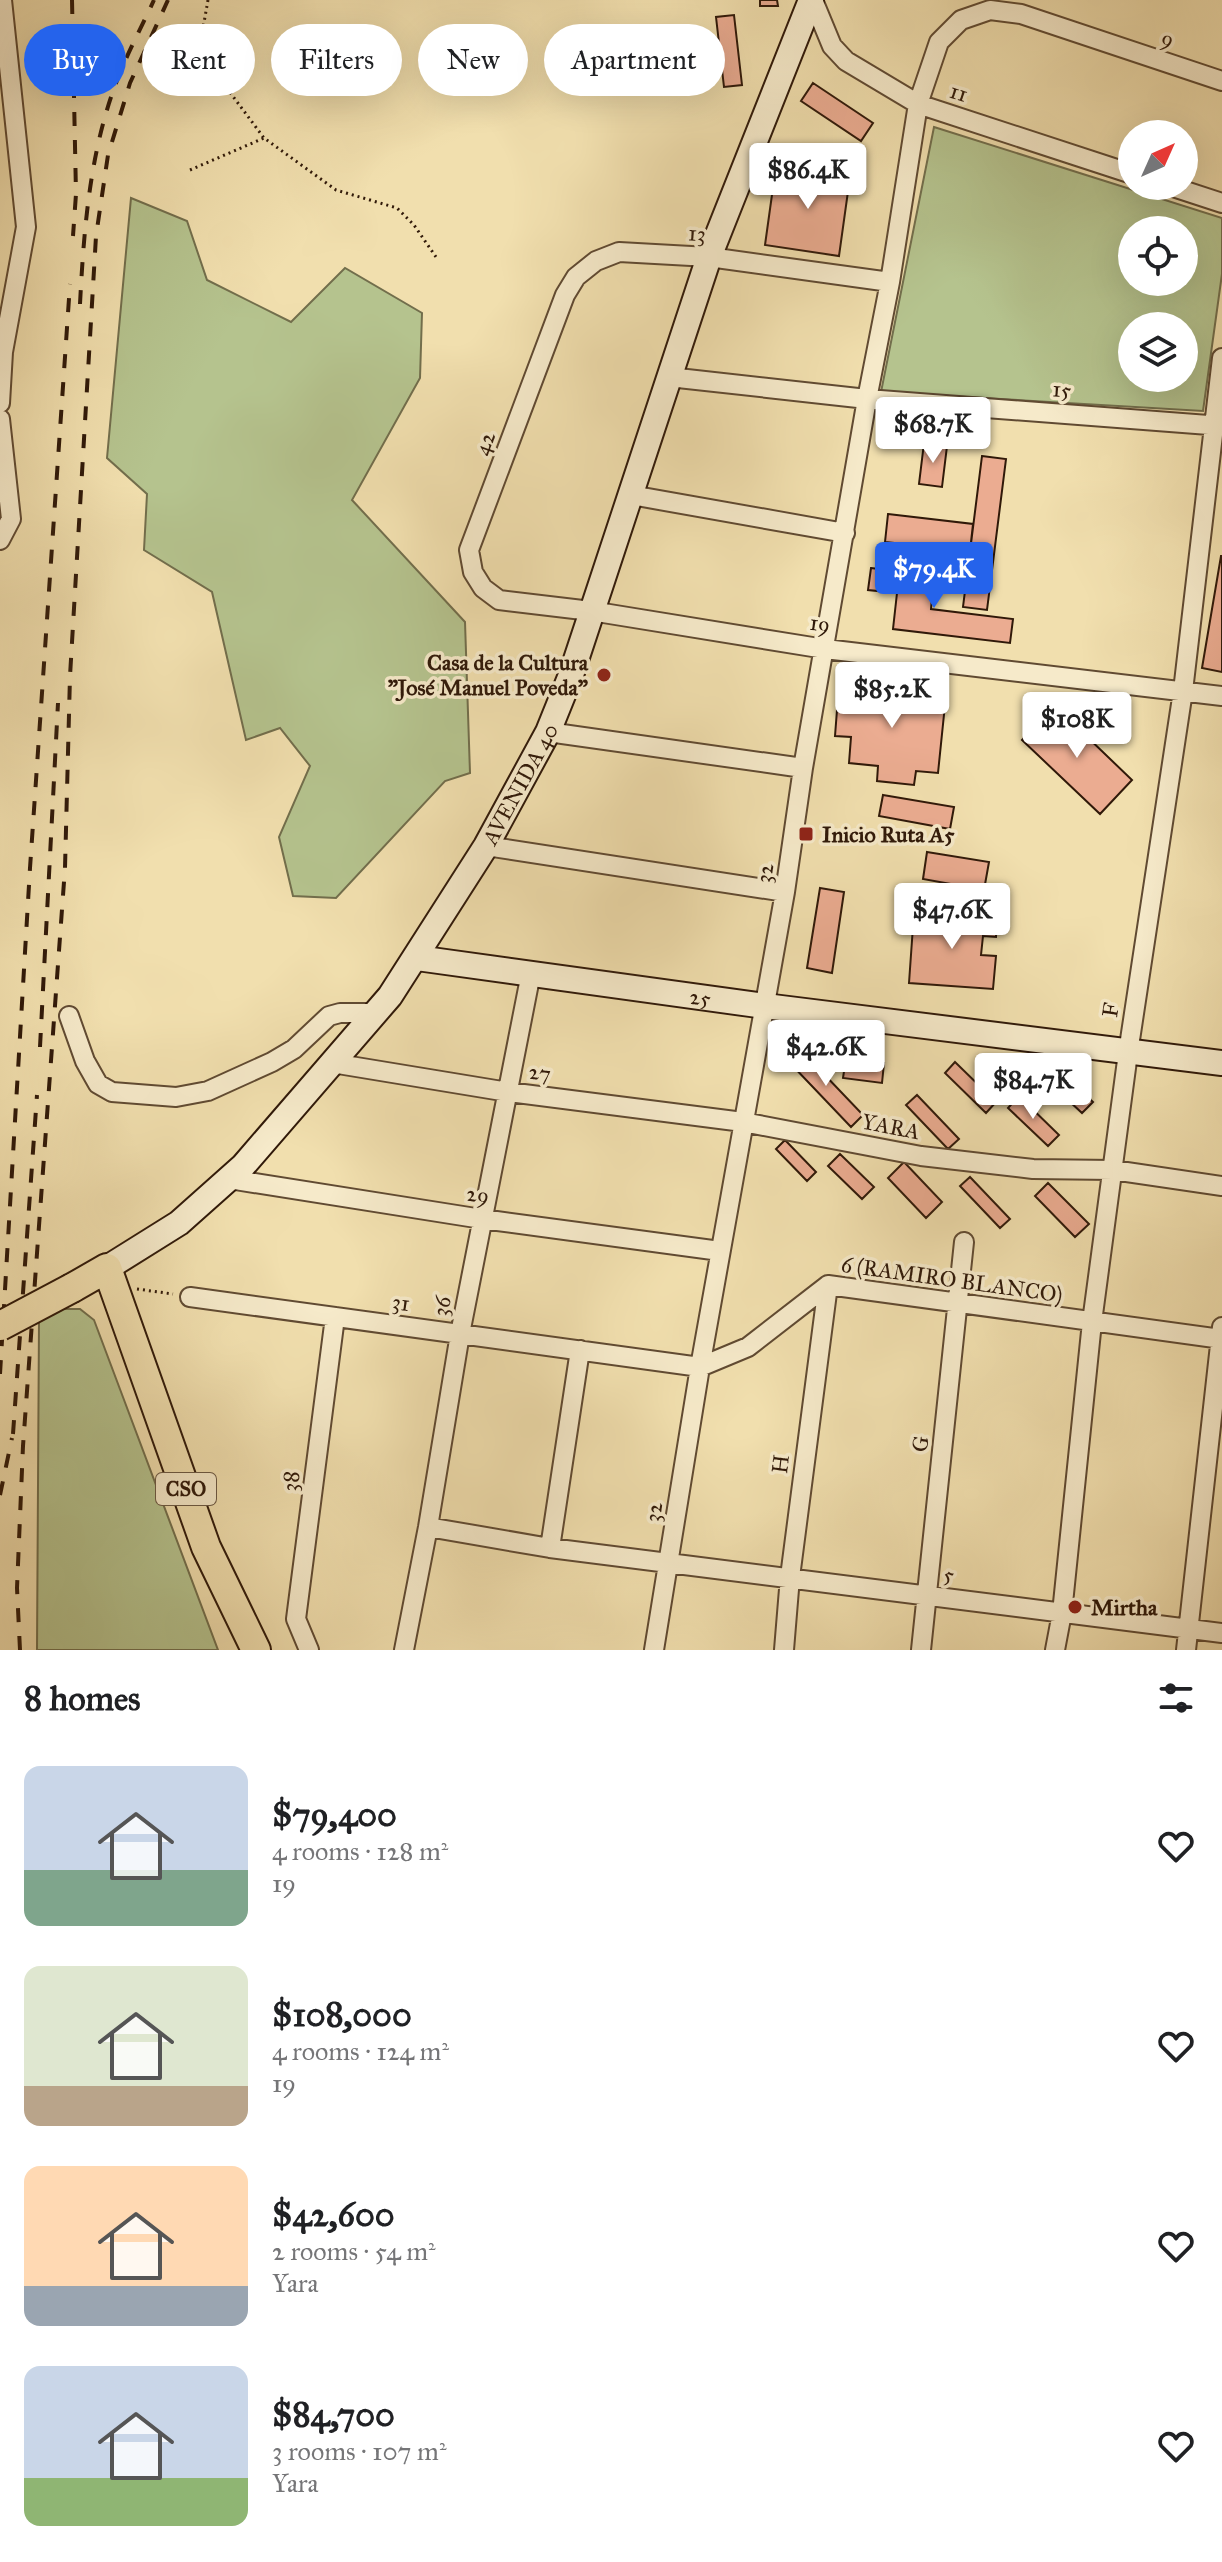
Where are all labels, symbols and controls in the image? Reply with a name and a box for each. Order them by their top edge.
chip: Buy [24,24,126,96]
chip: Rent [142,24,255,96]
chip: Filters [271,24,402,96]
chip: New [418,24,528,96]
chip: Apartment [544,24,725,96]
street label: 9 [1158,24,1178,53]
street label: 11 [946,77,971,108]
north arrow [1118,120,1198,200]
map controls [1118,120,1198,392]
pin: $86.4K [743,143,873,211]
text: $86.4K [767,153,849,185]
button: locate [1118,216,1198,296]
street label: 13 [687,219,707,248]
button: layers [1118,312,1198,392]
street label: 15 [1052,375,1072,404]
pin: $68.7K [868,397,998,465]
text: $68.7K [894,407,972,439]
street label: 42 [468,427,501,459]
pin: $79.4K [869,542,999,610]
text: $79.4K [893,552,975,584]
street label: 19 [808,609,832,638]
place label: Casa de la Cultura "José Manuel Poveda" [388,649,589,702]
pin: $85.2K [827,662,957,730]
marker: Casa de la Cultura "José Manuel Poveda" [595,666,613,684]
text: $85.2K [853,672,931,704]
pin: $108K [1021,692,1133,760]
text: $108K [1040,702,1114,734]
street label: AVENIDA 40 [476,720,564,850]
place label: Inicio Ruta A5 [822,821,955,848]
marker: Inicio Ruta A5 [797,825,815,843]
street label: 32 [749,861,780,885]
pin: $47.6K [887,883,1017,951]
text: $47.6K [912,893,992,925]
street label: 25 [688,983,712,1012]
street label: F [1096,1001,1125,1019]
pin: $42.6K [761,1020,891,1088]
text: $42.6K [786,1030,866,1062]
pin: $84.7K [968,1053,1098,1121]
street label: 27 [527,1058,553,1087]
text: $84.7K [993,1063,1073,1095]
street label: YARA [860,1108,922,1145]
street label: 29 [465,1179,491,1210]
street label: 6 (RAMIRO BLANCO) [839,1251,1065,1308]
street label: 31 [390,1288,411,1317]
street label: 36 [426,1293,457,1319]
street label: G [906,1435,935,1453]
street label: H [766,1453,795,1475]
street label: 38 [276,1469,305,1493]
road number: CSO [156,1473,216,1505]
street label: 32 [639,1500,668,1524]
street label: 5 [942,1560,956,1589]
place label: Mirtha [1091,1594,1158,1621]
marker: Mirtha [1066,1598,1084,1616]
icon: filters [1154,1676,1198,1720]
text: 8 homes [24,1678,140,1719]
text: $79,400 [272,1794,397,1835]
icon: home [88,1798,184,1894]
icon: heart [1154,1824,1198,1868]
text: 4 rooms · 128 m² [272,1835,448,1867]
text: 19 [272,1867,296,1899]
text: $108,000 [272,1994,412,2035]
icon: home [88,1998,184,2094]
icon: heart [1154,2024,1198,2068]
text: 4 rooms · 124 m² [272,2035,449,2067]
text: 19 [272,2067,296,2099]
text: $42,600 [272,2194,395,2235]
icon: home [88,2198,184,2294]
icon: heart [1154,2224,1198,2268]
text: 2 rooms · 54 m² [272,2235,436,2267]
text: Yara [272,2267,319,2299]
text: $84,700 [272,2394,395,2435]
icon: home [88,2398,184,2494]
icon: heart [1154,2424,1198,2468]
text: 3 rooms · 107 m² [272,2435,447,2467]
text: Yara [272,2467,319,2499]

